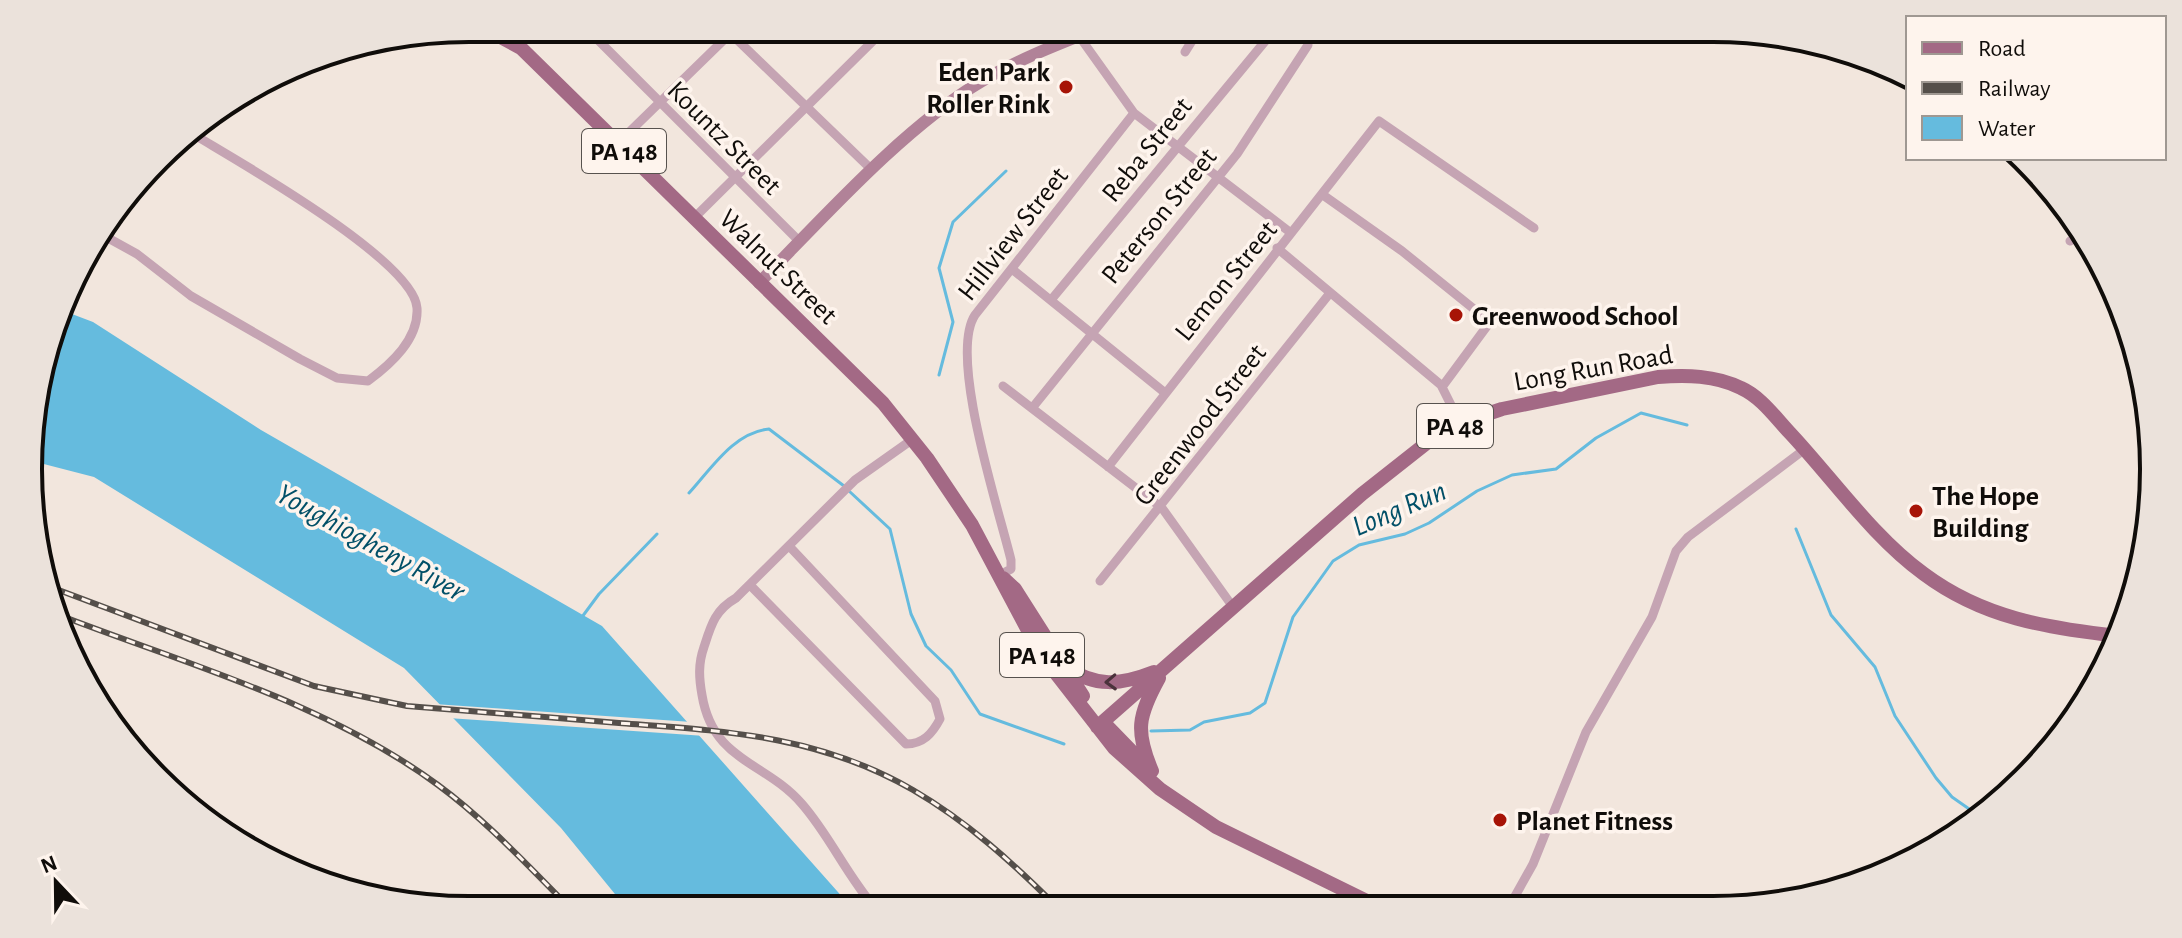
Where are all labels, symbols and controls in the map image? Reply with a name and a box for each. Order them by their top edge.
legend [1906,16,2166,160]
text: Road [1978,37,2026,61]
place label: Eden Park Roller Rink [926,59,1050,119]
street label: Kountz Street [661,76,786,201]
text: Railway [1978,77,2050,101]
marker: Eden Park Roller Rink [1057,78,1075,96]
street label: Reba Street [1097,93,1198,208]
text: Water [1978,117,2036,141]
road number: PA 148 [582,129,666,173]
street label: Peterson Street [1097,143,1223,289]
street label: Hillview Street [953,162,1074,306]
street label: Walnut Street [713,205,842,330]
street label: Lemon Street [1170,216,1283,346]
place label: Greenwood School [1472,303,1679,331]
marker: Greenwood School [1447,306,1465,324]
street label: Greenwood Street [1129,339,1272,511]
street label: Long Run Road [1512,341,1675,397]
road number: PA 48 [1417,404,1493,448]
water label: Long Run [1348,476,1451,542]
water label: Youghiogheny River [271,479,471,607]
place label: The Hope Building [1932,483,2039,543]
marker: The Hope Building [1907,502,1925,520]
road number: PA 148 [1000,633,1084,677]
one-way arrow [1104,674,1117,691]
place label: Planet Fitness [1516,808,1673,836]
marker: Planet Fitness [1491,811,1509,829]
north arrow [16,842,96,922]
text: N [38,851,60,877]

